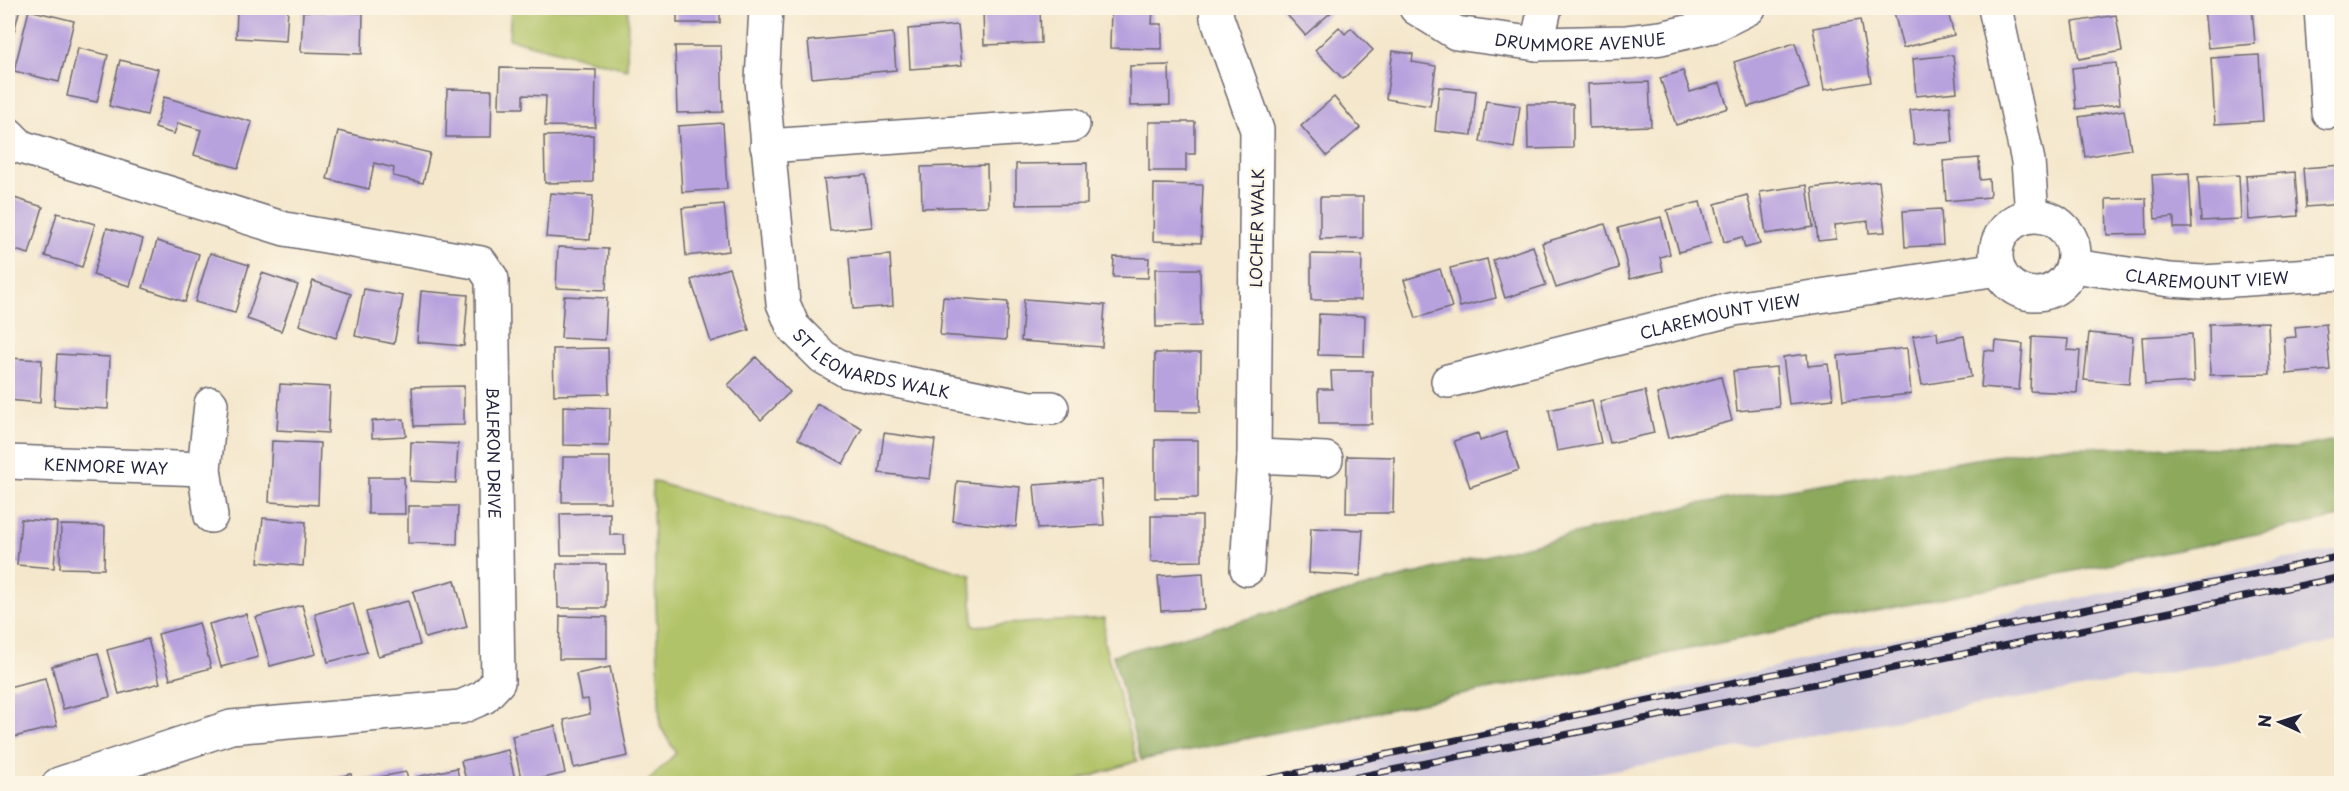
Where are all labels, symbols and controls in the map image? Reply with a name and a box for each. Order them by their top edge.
street label: DRUMMORE AVENUE [1493,26,1667,56]
street label: LOCHER WALK [1243,168,1269,288]
street label: CLAREMOUNT VIEW [2124,262,2290,294]
street label: CLAREMOUNT VIEW [1637,287,1803,344]
street label: ST LEONARDS WALK [788,322,952,404]
street label: BALFRON DRIVE [482,387,508,519]
street label: KENMORE WAY [43,451,168,480]
north arrow [2250,692,2310,752]
text: N [2252,714,2276,728]

